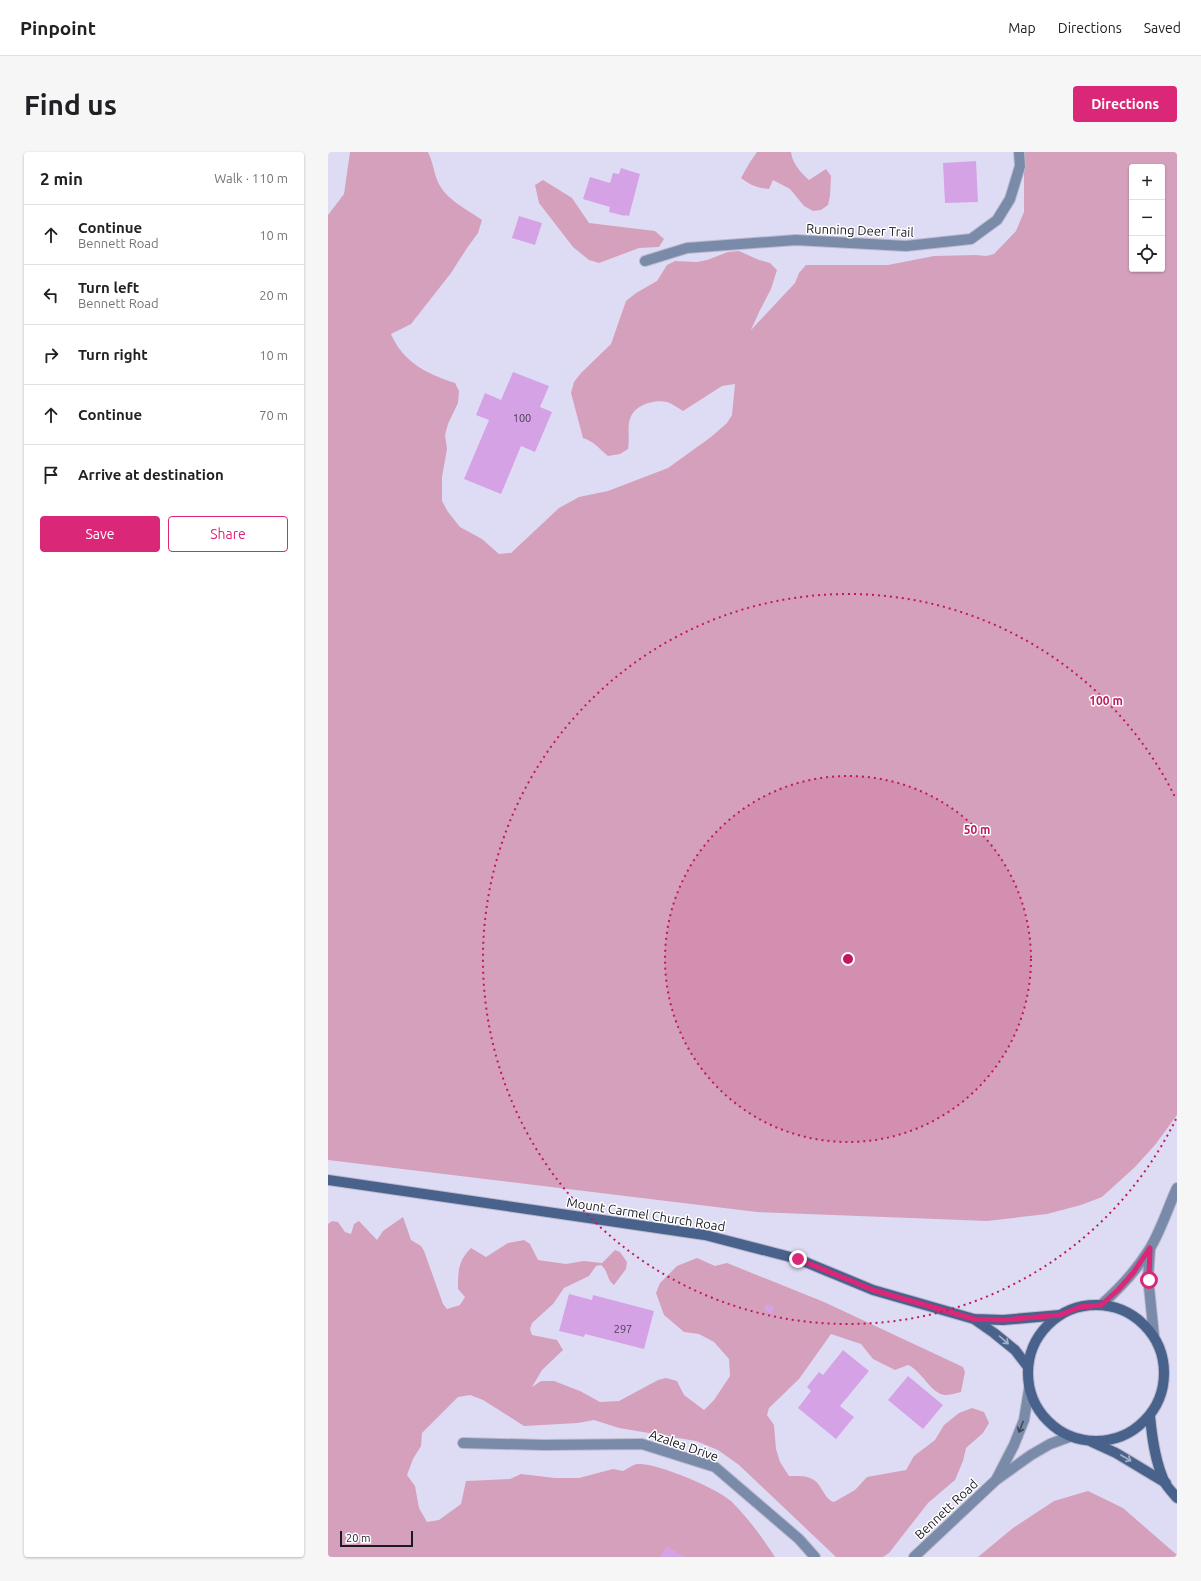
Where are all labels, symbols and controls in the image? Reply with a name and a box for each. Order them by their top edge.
text: Pinpoint [20,17,96,39]
text: Map [1008,20,1036,36]
text: Directions [1058,20,1122,36]
text: Saved [1144,20,1181,36]
button: Directions [1073,86,1177,122]
text: Find us [24,89,117,120]
map controls [1129,164,1165,272]
button: + [1129,164,1165,200]
text: 2 min [40,169,83,188]
text: Walk · 110 m [214,171,288,185]
button: − [1129,200,1165,236]
text: Continue [78,219,142,236]
street label: Running Deer Trail [806,221,915,239]
icon: ahead [40,224,62,246]
text: 10 m [259,228,288,242]
text: Bennett Road [78,236,159,250]
button: locate [1129,236,1165,272]
text: Turn left [78,279,139,296]
icon: left [40,284,62,306]
text: 20 m [259,288,288,302]
text: Bennett Road [78,296,159,310]
icon: right [40,344,62,366]
text: Turn right [78,346,148,363]
text: 10 m [259,348,288,362]
icon: ahead [40,404,62,426]
text: Continue [78,406,142,423]
text: 70 m [259,408,288,422]
house number: 100 [513,412,531,424]
icon: arrive [40,464,62,486]
text: Arrive at destination [78,466,224,483]
button: Save [40,516,160,552]
button: Share [168,516,288,552]
text: 100 m [1089,694,1123,707]
text: 50 m [964,823,990,836]
centre of rings [841,952,855,966]
street label: Mount Carmel Church Road [566,1195,726,1233]
route end [789,1250,807,1268]
route start [1140,1271,1158,1289]
house number: 297 [614,1323,632,1335]
one-way arrow [998,1336,1009,1345]
one-way arrow [1017,1421,1025,1433]
street label: Azalea Drive [648,1427,720,1463]
one-way arrow [1120,1455,1132,1463]
street label: Bennett Road [912,1476,980,1542]
scale bar [340,1529,413,1548]
text: 20 m [346,1532,370,1544]

